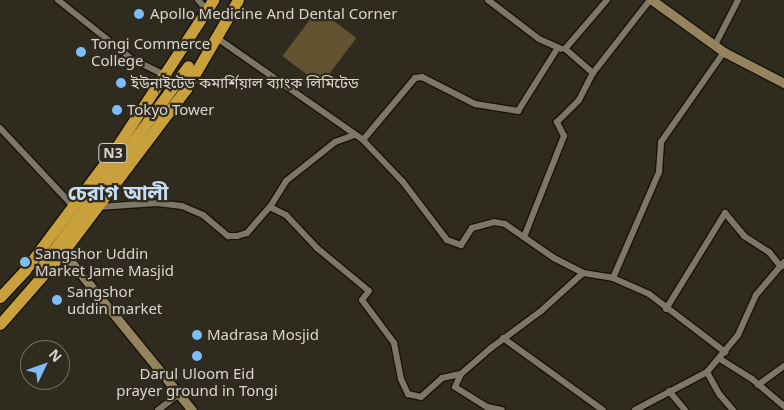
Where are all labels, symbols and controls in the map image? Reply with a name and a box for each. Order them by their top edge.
place label: Apollo Medicine And Dental Corner [150,5,397,23]
marker: Apollo Medicine And Dental Corner [132,7,146,21]
place label: Tongi Commerce College [91,34,210,69]
marker: Tongi Commerce College [75,46,87,58]
place label: ইউনাইটেড কমার্শিয়াল ব্যাংক লিমিটেড [131,74,359,92]
marker: ইউনাইটেড কমার্শিয়াল ব্যাংক লিমিটেড [115,77,127,89]
place label: Tokyo Tower [127,101,215,119]
marker: Tokyo Tower [111,104,123,116]
road number: N3 [98,142,128,164]
district label: চেরাগ আলী [68,180,168,204]
place label: Sangshor Uddin Market Jame Masjid [35,244,174,279]
marker: Sangshor Uddin Market Jame Masjid [19,256,31,268]
place label: Sangshor uddin market [67,282,162,317]
marker: Sangshor uddin market [51,294,63,306]
place label: Madrasa Mosjid [207,326,319,344]
marker: Madrasa Mosjid [191,329,203,341]
north arrow [20,340,70,390]
text: N [45,345,67,366]
marker: Darul Uloom Eid prayer ground in Tongi [191,350,203,362]
place label: Darul Uloom Eid prayer ground in Tongi [116,364,278,399]

